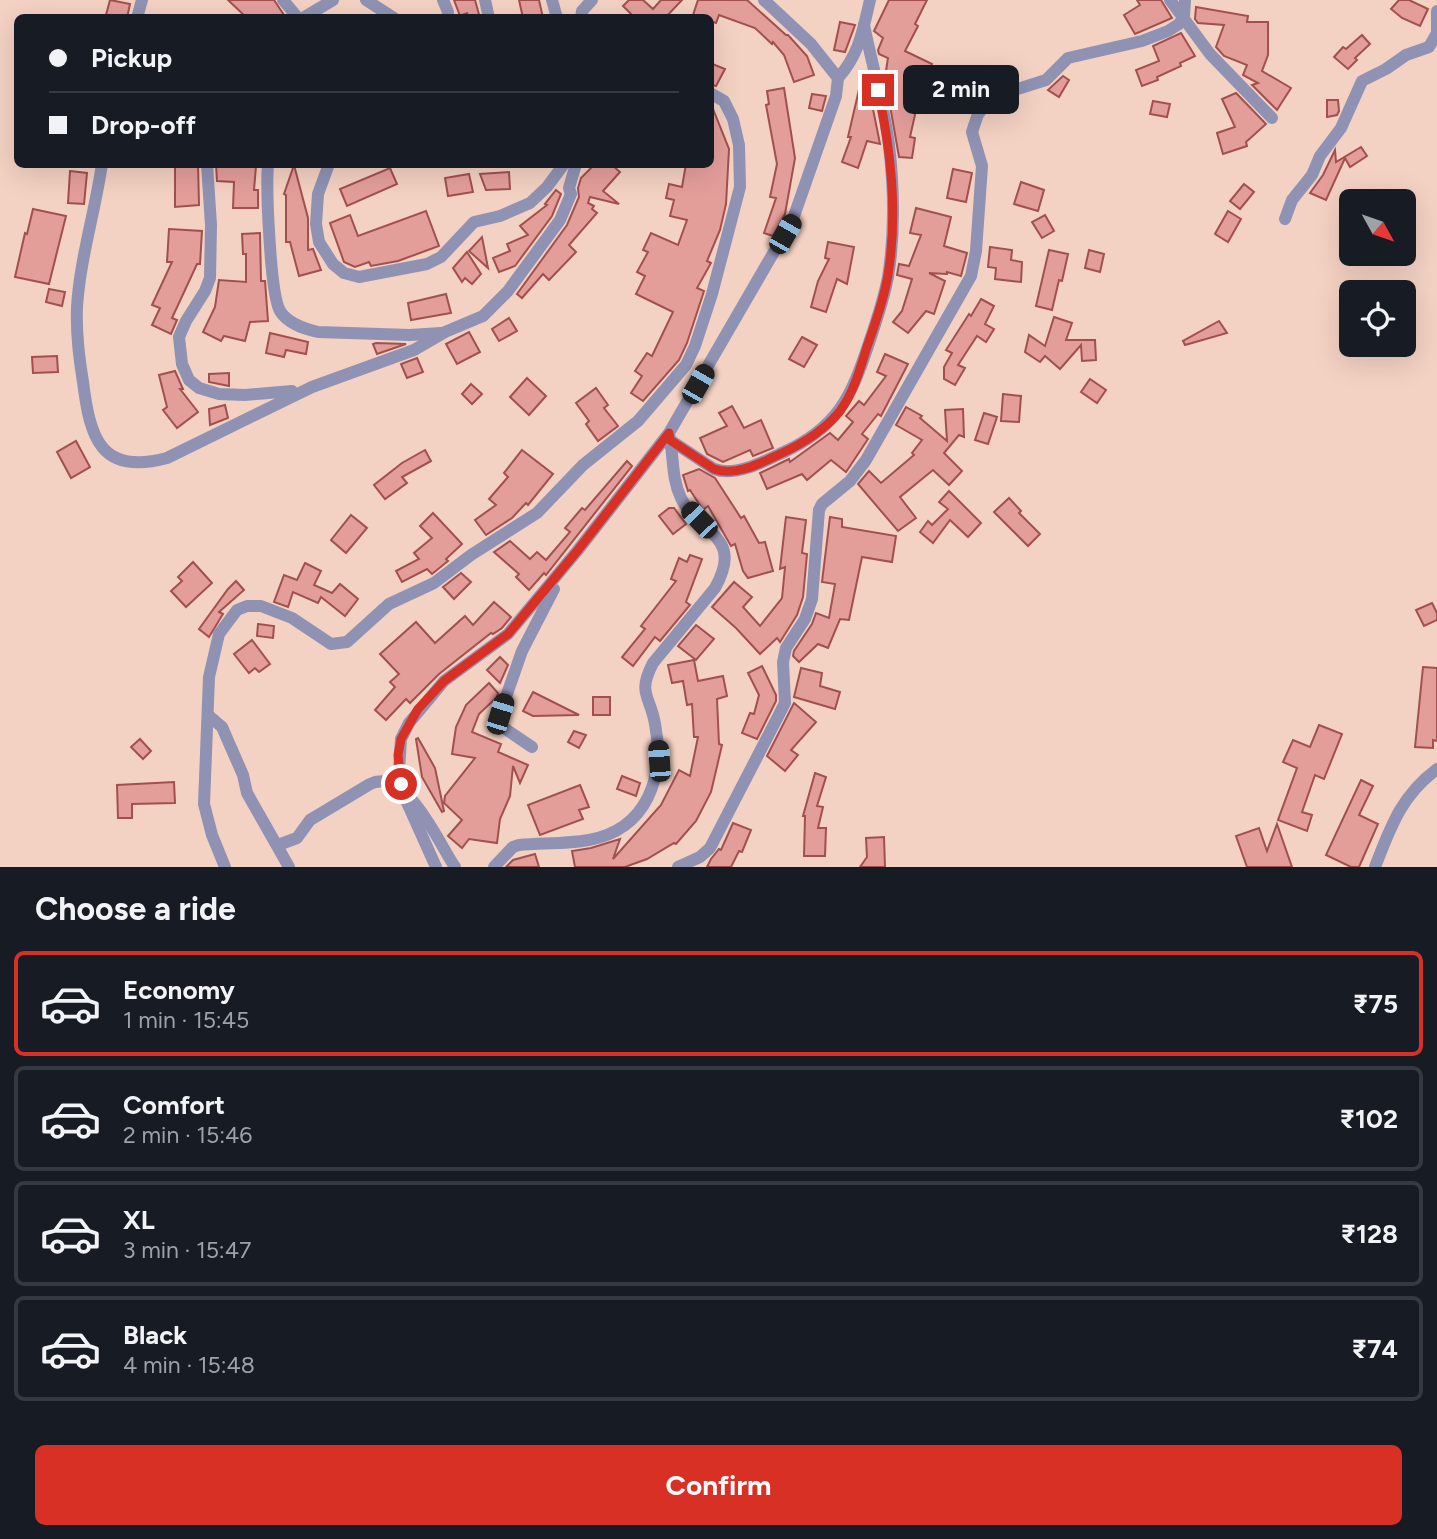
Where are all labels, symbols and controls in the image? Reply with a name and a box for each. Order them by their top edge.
text: Pickup [91,42,172,74]
callout: 2 min [903,66,1018,114]
route end [862,74,894,106]
text: 2 min [932,75,990,103]
text: Drop-off [91,109,196,141]
north arrow [1339,189,1416,266]
map controls [1339,189,1416,357]
car [766,211,805,257]
button: locate [1339,280,1416,357]
car [679,361,718,407]
car [677,498,722,542]
car [484,691,517,737]
car [648,739,671,783]
route start [385,768,417,800]
text: Choose a ride [35,890,236,928]
icon: car [39,972,102,1035]
text: Economy [123,974,235,1006]
text: ₹75 [1353,988,1398,1020]
text: 1 min · 15:45 [123,1006,249,1034]
icon: car [39,1087,102,1150]
text: Comfort [123,1089,225,1121]
text: ₹102 [1340,1103,1398,1135]
text: 2 min · 15:46 [123,1121,252,1149]
icon: car [39,1202,102,1265]
text: XL [123,1204,155,1236]
text: ₹128 [1340,1218,1398,1250]
text: 3 min · 15:47 [123,1236,251,1264]
icon: car [39,1317,102,1380]
text: Black [123,1319,187,1351]
text: ₹74 [1351,1333,1398,1365]
text: 4 min · 15:48 [123,1351,255,1379]
button: Confirm [35,1445,1402,1525]

